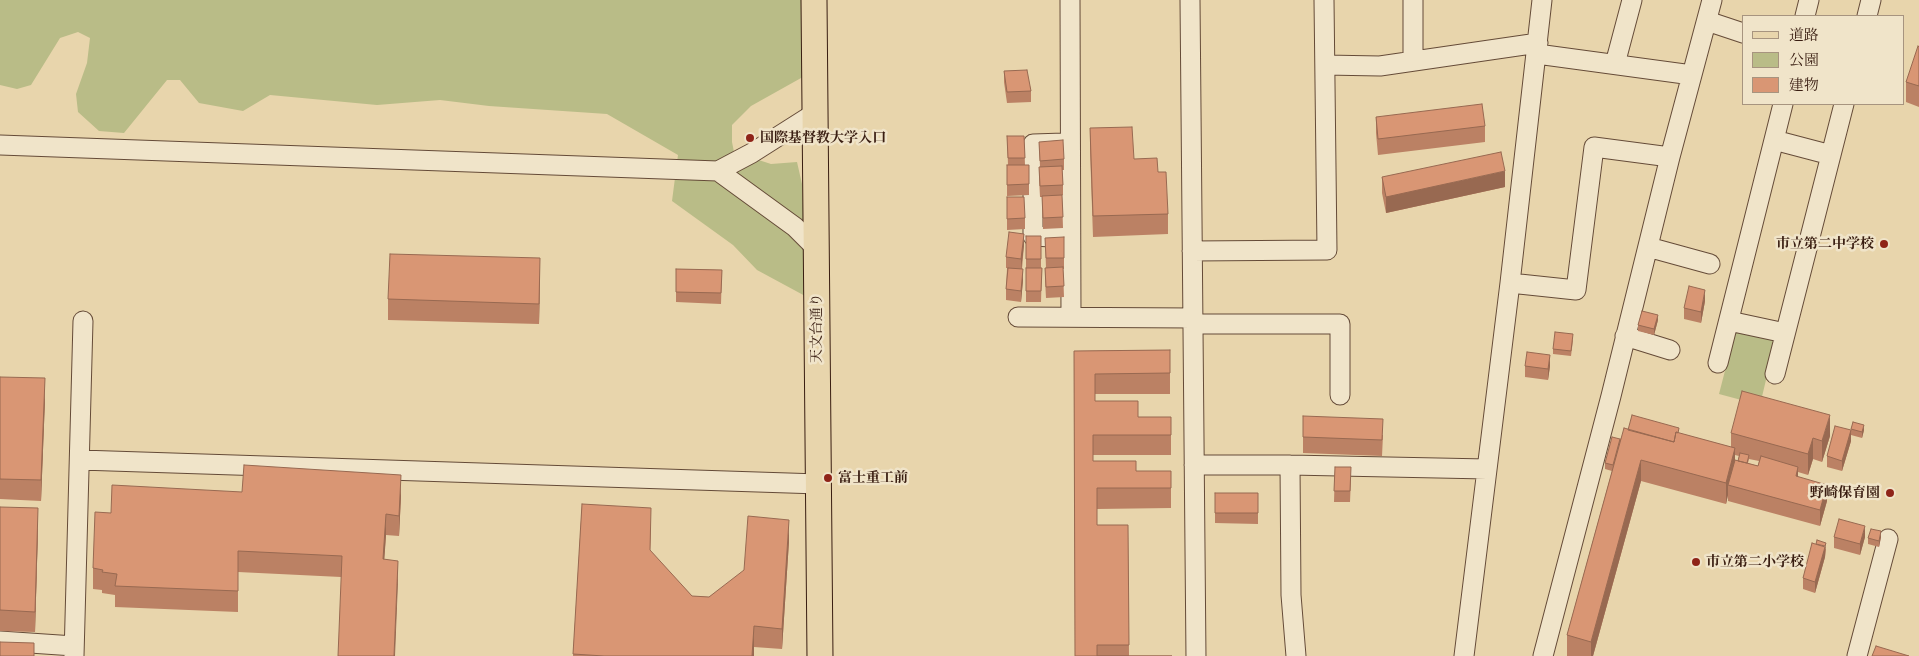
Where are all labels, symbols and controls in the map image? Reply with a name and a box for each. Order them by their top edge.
legend [1742,15,1904,105]
text: 道路 [1789,29,1819,44]
text: 公園 [1789,54,1819,69]
text: 建物 [1789,79,1819,94]
place label: 国際基督教大学入口 [760,130,886,146]
marker: 国際基督教大学入口 [744,132,756,144]
place label: 市立第二中学校 [1776,236,1874,252]
marker: 市立第二中学校 [1878,238,1890,250]
street label: 天文台通り [809,293,825,363]
place label: 富士重工前 [838,470,908,486]
marker: 富士重工前 [822,472,834,484]
place label: 野崎保育園 [1810,485,1880,501]
marker: 野崎保育園 [1884,487,1896,499]
place label: 市立第二小学校 [1706,554,1804,570]
marker: 市立第二小学校 [1690,556,1702,568]

